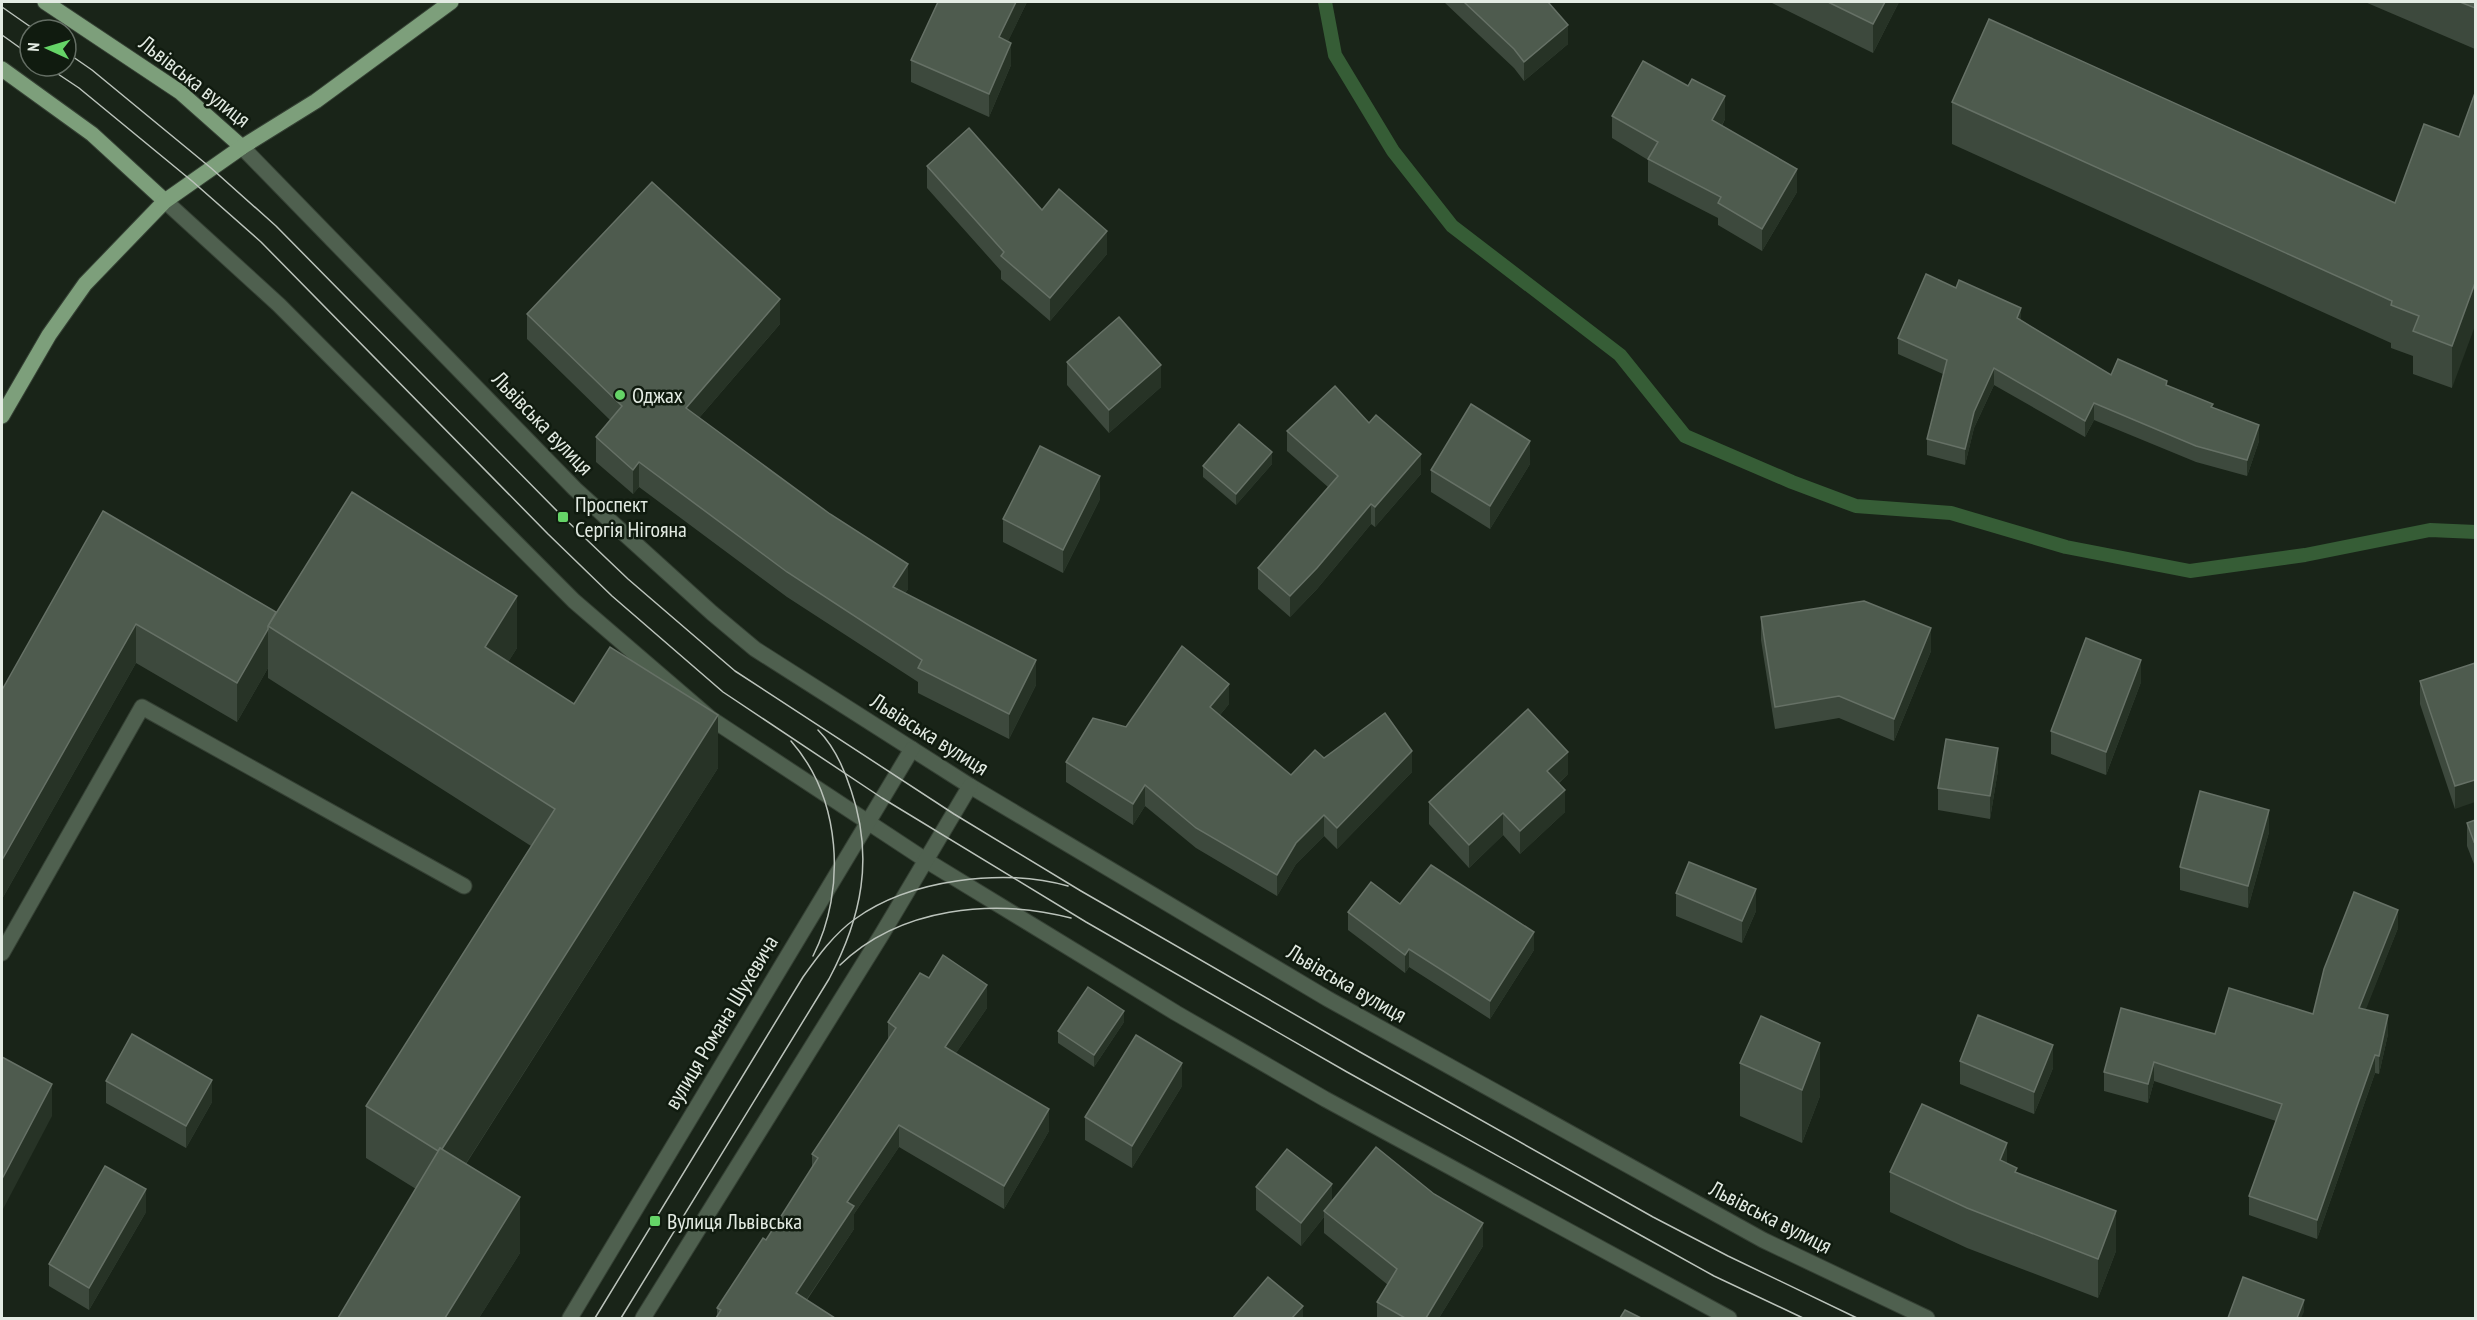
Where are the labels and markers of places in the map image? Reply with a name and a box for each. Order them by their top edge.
place label: Оджах [632,381,683,409]
marker: Оджах [613,388,627,402]
place label: Проспект Сергія Нігояна [575,490,687,543]
marker: Проспект Сергія Нігояна [556,510,570,524]
place label: Вулиця Львівська [667,1207,802,1235]
marker: Вулиця Львівська [648,1214,662,1228]

